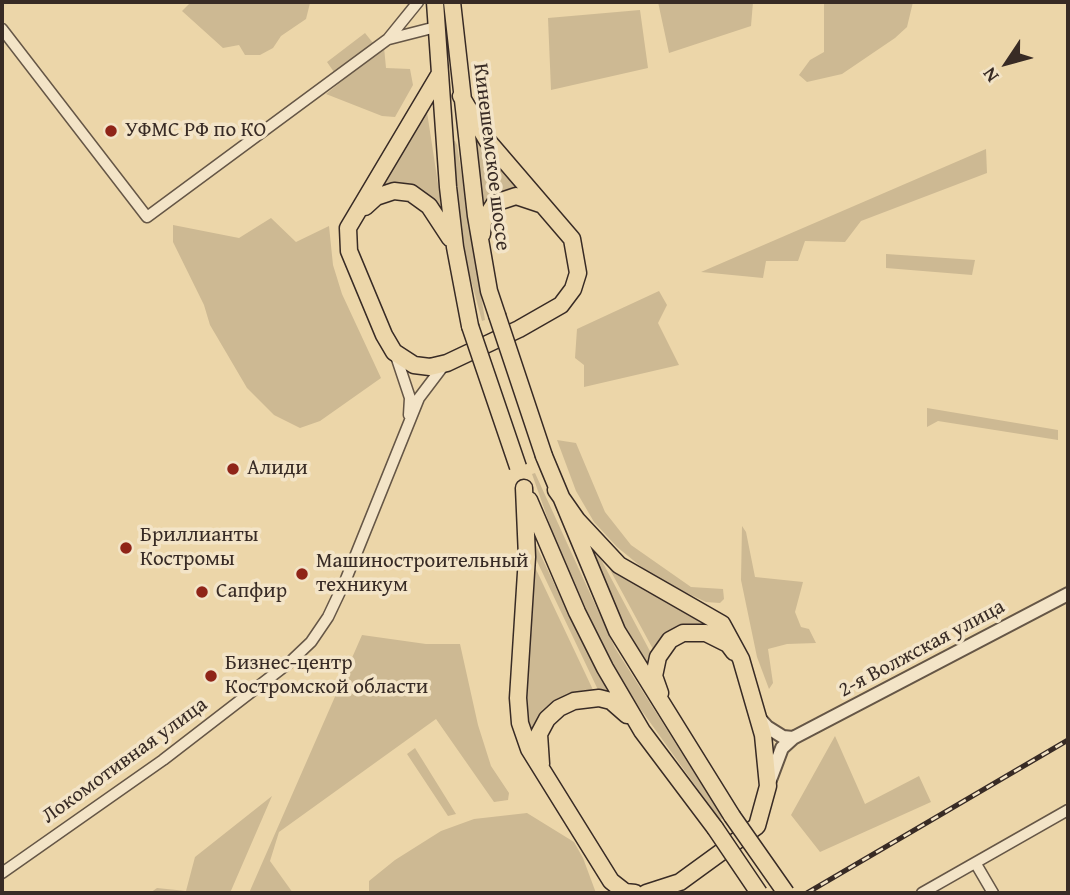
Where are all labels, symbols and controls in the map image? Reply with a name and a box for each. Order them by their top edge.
north arrow [972,28,1042,98]
street label: Кинешемское шоссе [467,62,515,252]
text: N [975,62,1005,89]
place label: УФМС РФ по КО [125,118,266,144]
marker: УФМС РФ по КО [103,123,119,139]
place label: Алиди [247,456,308,482]
marker: Алиди [225,461,241,477]
place label: Бриллианты Костромы [140,523,258,573]
marker: Бриллианты Костромы [118,540,134,556]
place label: Машиностроительный техникум [316,549,529,599]
marker: Машиностроительный техникум [294,566,310,582]
place label: Сапфир [216,579,287,605]
marker: Сапфир [194,584,210,600]
street label: 2-я Волжская улица [835,595,1009,703]
place label: Бизнес-центр Костромской области [225,651,428,701]
marker: Бизнес-центр Костромской области [203,668,219,684]
street label: Локомотивная улица [37,692,213,830]

